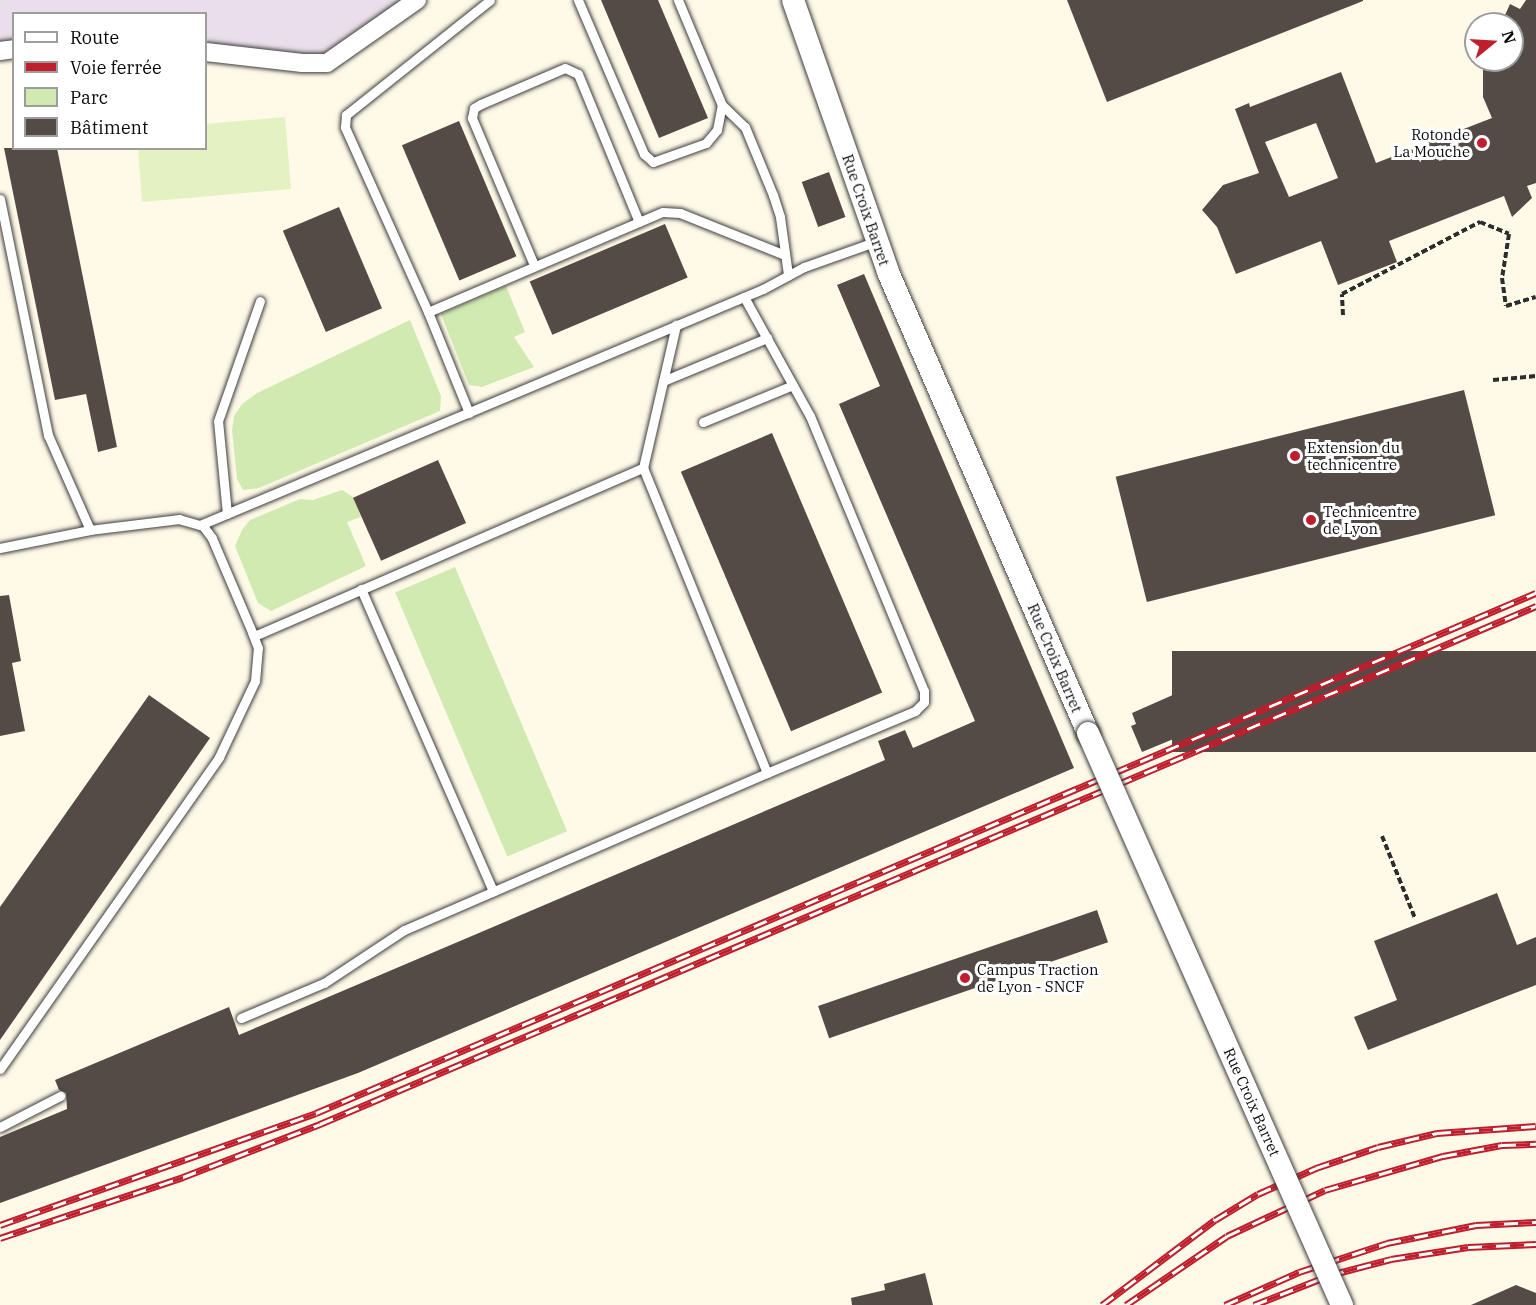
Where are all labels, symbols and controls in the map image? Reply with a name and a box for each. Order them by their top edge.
legend [12,12,207,150]
north arrow [1464,12,1524,72]
text: Route [70,26,119,49]
text: N [1498,28,1521,46]
text: Voie ferrée [70,56,162,79]
text: Parc [70,86,108,109]
text: Bâtiment [70,116,148,139]
place label: Rotonde La Mouche [1393,125,1470,160]
marker: Rotonde La Mouche [1475,136,1489,150]
street label: Rue Croix Barret [838,152,894,268]
place label: Extension du technicentre [1307,438,1400,473]
marker: Extension du technicentre [1288,449,1302,463]
place label: Technicentre de Lyon [1323,502,1417,537]
marker: Technicentre de Lyon [1304,513,1318,527]
street label: Rue Croix Barret [1024,601,1086,715]
place label: Campus Traction de Lyon - SNCF [977,960,1099,995]
marker: Campus Traction de Lyon - SNCF [958,971,972,985]
street label: Rue Croix Barret [1220,1045,1284,1159]

